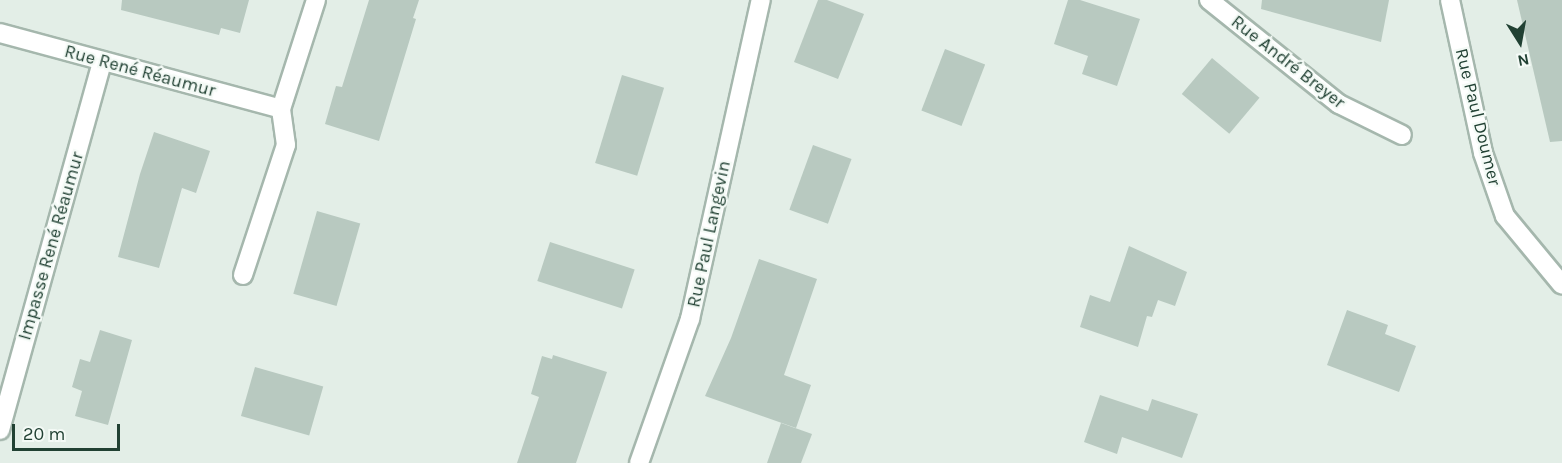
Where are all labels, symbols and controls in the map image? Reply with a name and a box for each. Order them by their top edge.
street label: Rue André Breyer [1227,11,1349,113]
north arrow [1490,12,1550,72]
street label: Rue René Réaumur [62,40,218,102]
street label: Rue Paul Doumer [1450,46,1506,188]
text: N [1516,50,1531,71]
street label: Impasse René Réaumur [14,149,88,343]
street label: Rue Paul Langevin [683,159,735,309]
scale bar [15,412,123,450]
text: 20 m [23,423,65,445]

